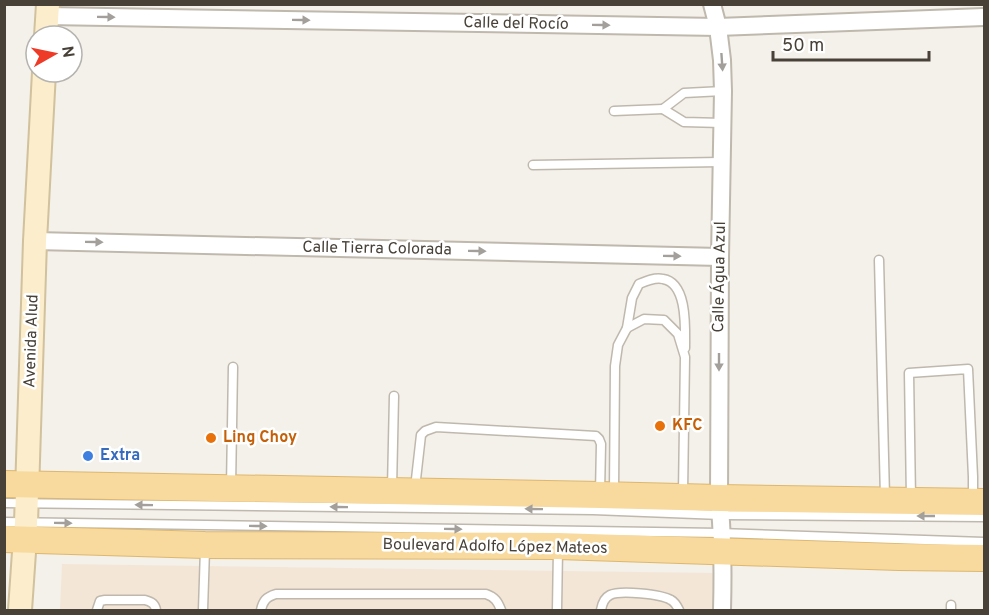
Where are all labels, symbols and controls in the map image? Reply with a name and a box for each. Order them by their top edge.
one-way arrow [96,12,115,22]
street label: Calle del Rocío [463,13,569,35]
one-way arrow [291,15,310,25]
one-way arrow [591,20,610,30]
north arrow [24,24,84,84]
scale bar [773,24,929,62]
text: 50 m [782,35,824,58]
text: N [56,45,78,59]
one-way arrow [717,52,726,71]
street label: Calle Água Azul [707,221,731,333]
one-way arrow [84,238,103,247]
street label: Calle Tierra Colorada [302,238,452,260]
one-way arrow [468,246,487,256]
one-way arrow [663,251,682,261]
street label: Avenida Alud [20,294,44,388]
one-way arrow [714,352,724,371]
place label: KFC [672,416,702,436]
marker: KFC [653,419,667,433]
place label: Ling Choy [223,428,297,448]
marker: Ling Choy [204,431,218,445]
place label: Extra [100,446,140,466]
marker: Extra [81,449,95,463]
one-way arrow [135,500,154,509]
one-way arrow [330,502,349,512]
one-way arrow [525,504,544,514]
one-way arrow [917,511,936,521]
one-way arrow [53,518,72,528]
one-way arrow [248,521,267,531]
one-way arrow [443,524,462,533]
street label: Boulevard Adolfo López Mateos [382,535,608,559]

